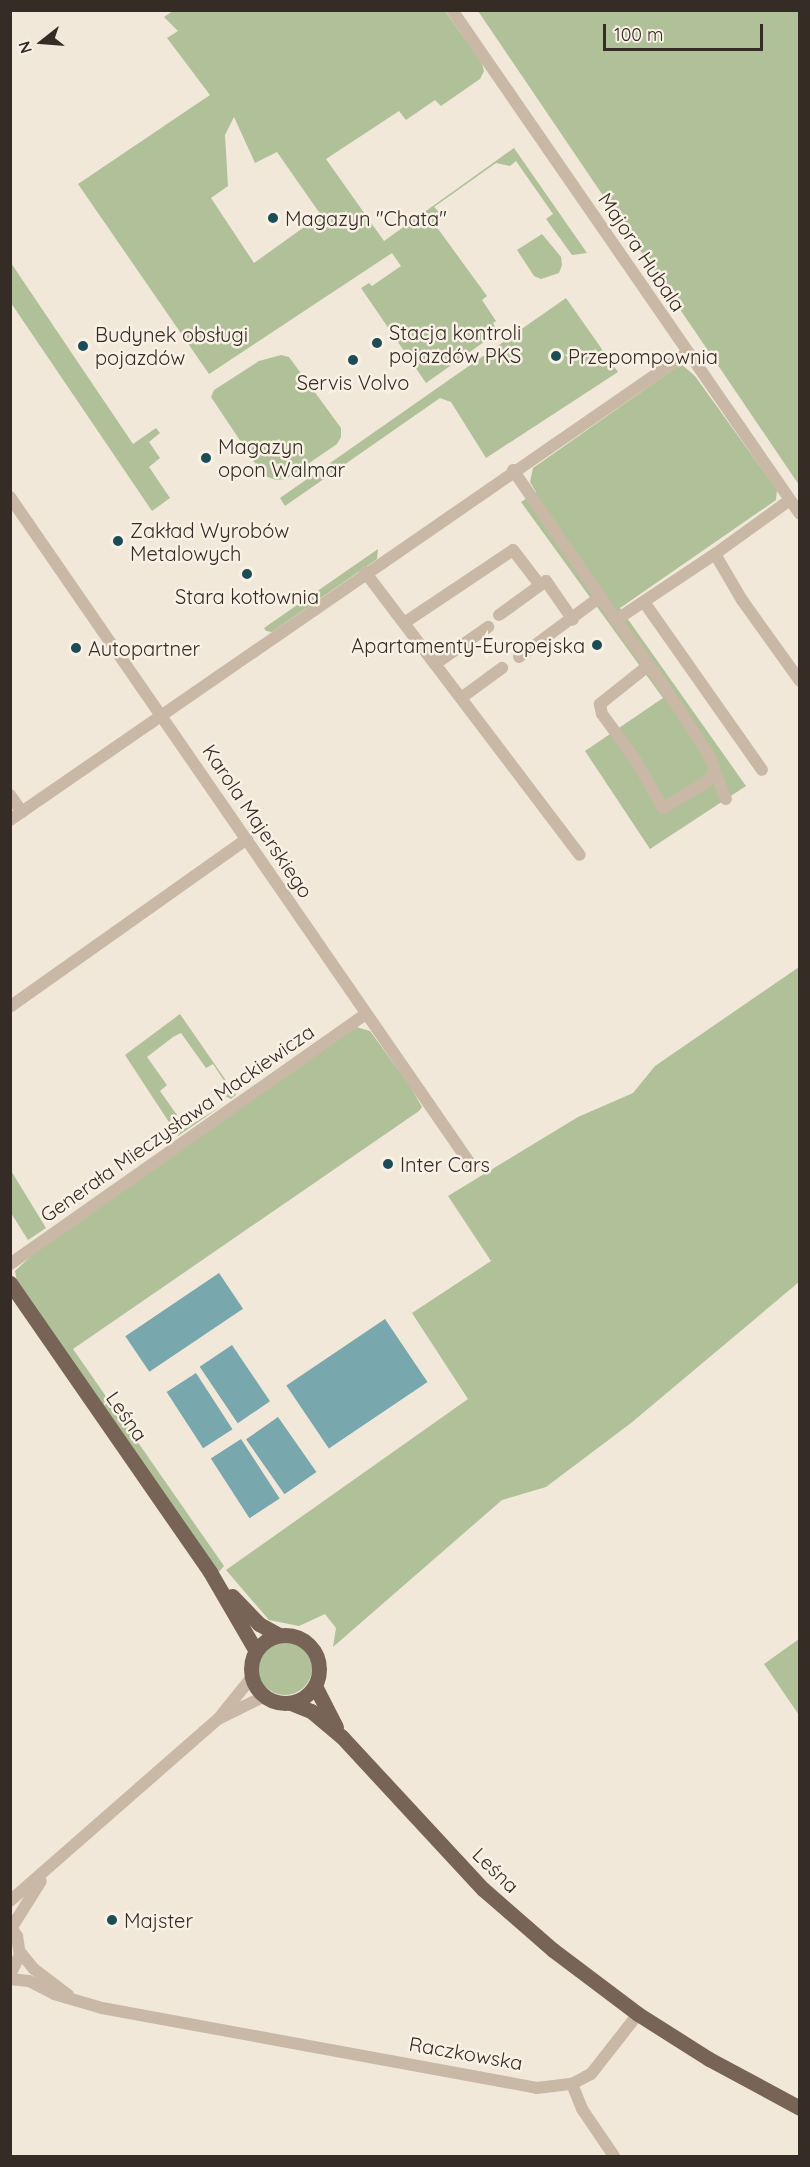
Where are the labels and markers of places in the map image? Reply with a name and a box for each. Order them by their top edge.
place label: Magazyn "Chata" [285,206,447,230]
marker: Magazyn "Chata" [266,211,280,225]
place label: Stacja kontroli pojazdów PKS [389,320,521,367]
place label: Budynek obsługi pojazdów [95,322,248,369]
marker: Stacja kontroli pojazdów PKS [370,336,384,350]
marker: Budynek obsługi pojazdów [76,339,90,353]
place label: Przepompownia [568,344,718,368]
marker: Przepompownia [549,349,563,363]
marker: Servis Volvo [346,353,360,367]
place label: Servis Volvo [297,370,409,394]
place label: Magazyn opon Walmar [218,434,345,481]
marker: Magazyn opon Walmar [199,451,213,465]
place label: Zakład Wyrobów Metalowych [130,518,289,565]
marker: Zakład Wyrobów Metalowych [111,534,125,548]
marker: Stara kotłownia [240,567,254,581]
place label: Stara kotłownia [175,584,319,608]
place label: Apartamenty-Europejska [351,633,585,657]
place label: Autopartner [88,636,200,660]
marker: Apartamenty-Europejska [590,638,604,652]
marker: Autopartner [69,641,83,655]
place label: Inter Cars [400,1152,490,1176]
marker: Inter Cars [381,1157,395,1171]
place label: Majster [124,1908,193,1932]
marker: Majster [105,1913,119,1927]

